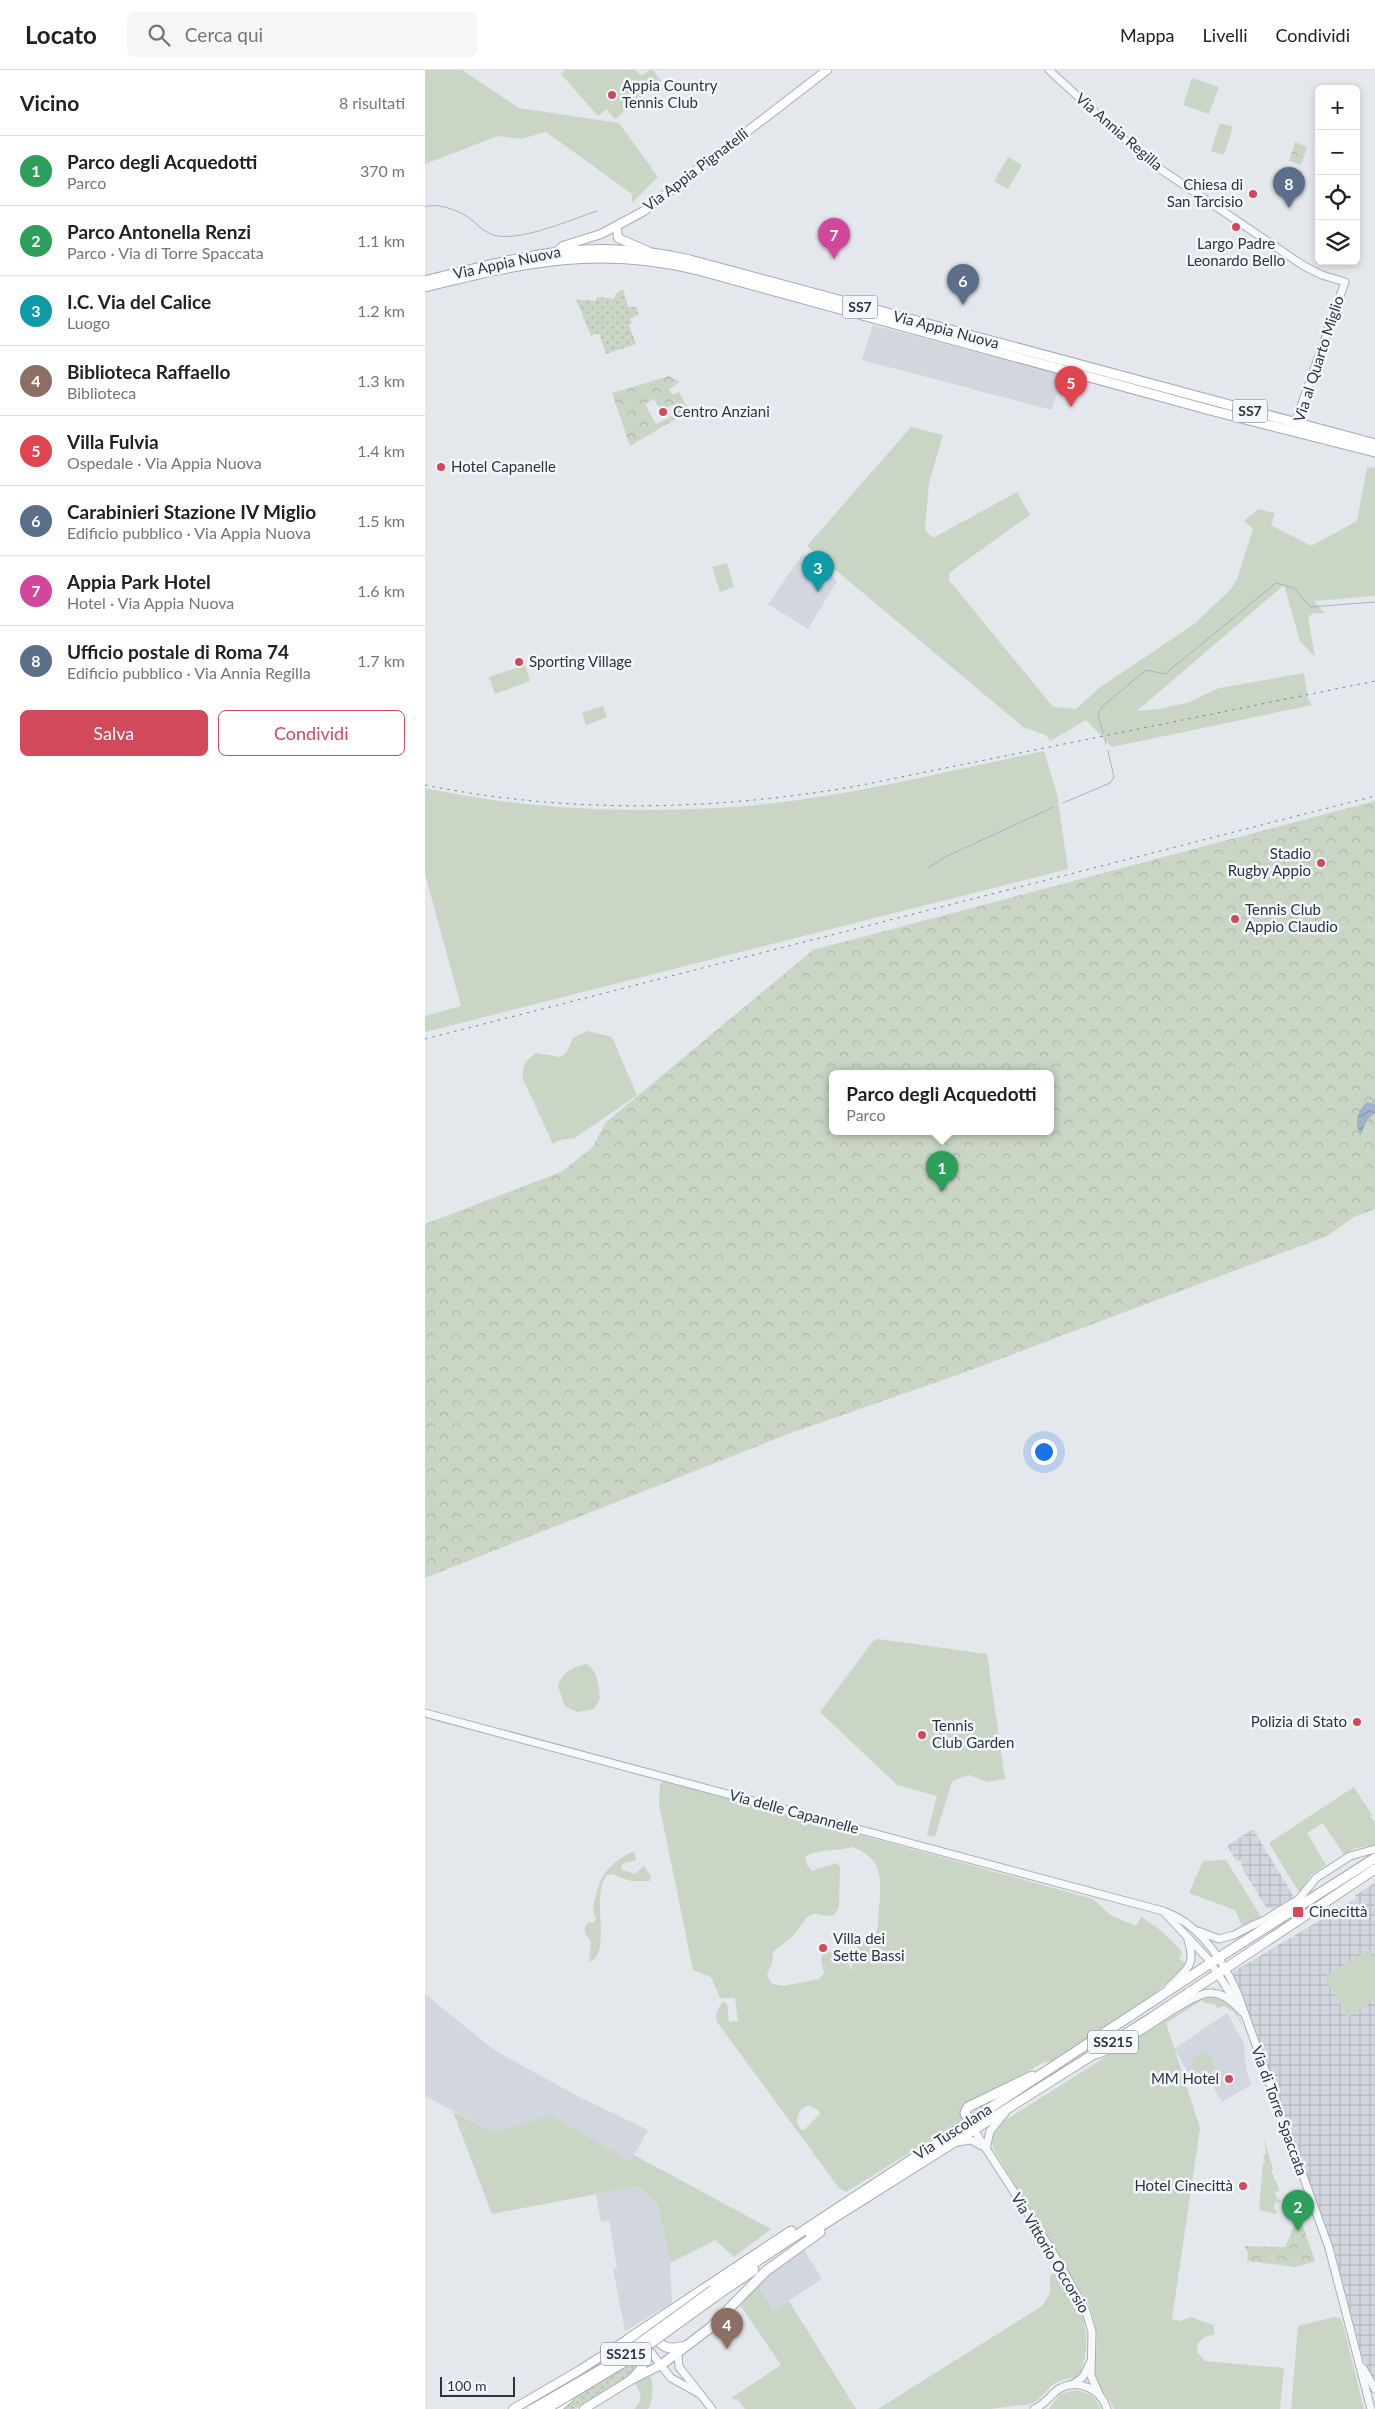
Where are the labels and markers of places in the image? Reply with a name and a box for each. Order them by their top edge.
place label: Appia Country Tennis Club [622,76,718,111]
marker: Appia Country Tennis Club [606,89,618,101]
pin: 8 [1273,167,1305,208]
place label: Chiesa di San Tarcisio [1167,175,1243,210]
marker: Chiesa di San Tarcisio [1247,188,1259,200]
pin: 7 [818,218,850,259]
marker: Largo Padre Leonardo Bello [1230,221,1242,233]
place label: Largo Padre Leonardo Bello [1187,234,1285,269]
pin: 6 [947,264,979,305]
pin: 5 [1055,366,1087,407]
place label: Centro Anziani [673,402,770,420]
marker: Centro Anziani [657,406,669,418]
place label: Hotel Capanelle [451,457,556,475]
marker: Hotel Capanelle [435,461,447,473]
pin: 3 [802,551,834,592]
place label: Sporting Village [529,652,632,670]
marker: Sporting Village [513,656,525,668]
place label: Stadio Rugby Appio [1228,844,1311,879]
marker: Stadio Rugby Appio [1315,857,1327,869]
place label: Tennis Club Appio Claudio [1245,900,1338,935]
marker: Tennis Club Appio Claudio [1229,913,1241,925]
pin: 1 [926,1151,958,1192]
place label: Polizia di Stato [1251,1712,1347,1730]
place label: Tennis Club Garden [932,1716,1014,1751]
marker: Polizia di Stato [1351,1716,1363,1728]
marker: Tennis Club Garden [916,1729,928,1741]
place label: Cinecittà [1309,1902,1367,1920]
marker: Cinecittà [1291,1905,1305,1919]
place label: Villa dei Sette Bassi [833,1929,905,1964]
marker: Villa dei Sette Bassi [817,1942,829,1954]
place label: MM Hotel [1151,2069,1219,2087]
marker: MM Hotel [1223,2073,1235,2085]
place label: Hotel Cinecittà [1134,2176,1233,2194]
marker: Hotel Cinecittà [1237,2180,1249,2192]
pin: 2 [1282,2190,1314,2231]
pin: 4 [711,2308,743,2349]

